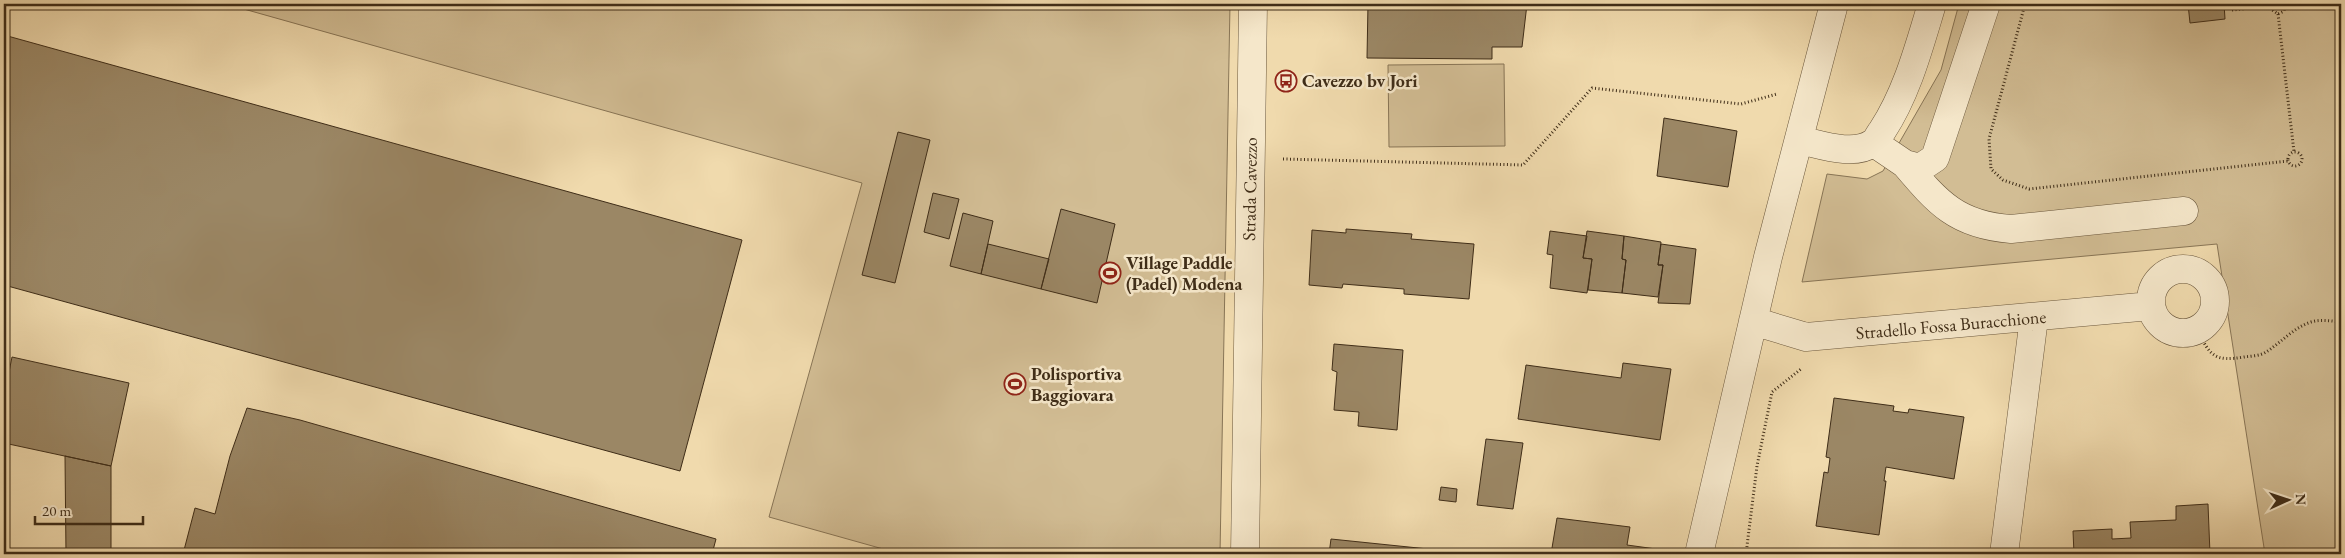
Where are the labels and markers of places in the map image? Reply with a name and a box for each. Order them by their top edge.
bus stop icon: Cavezzo bv Jori [1274,69,1298,93]
place label: Cavezzo bv Jori [1302,69,1418,92]
place label: Village Paddle (Padel) Modena [1126,251,1242,295]
sports icon: Village Paddle (Padel) Modena [1098,261,1122,285]
place label: Polisportiva Baggiovara [1031,362,1122,406]
sports icon: Polisportiva Baggiovara [1003,372,1027,396]

